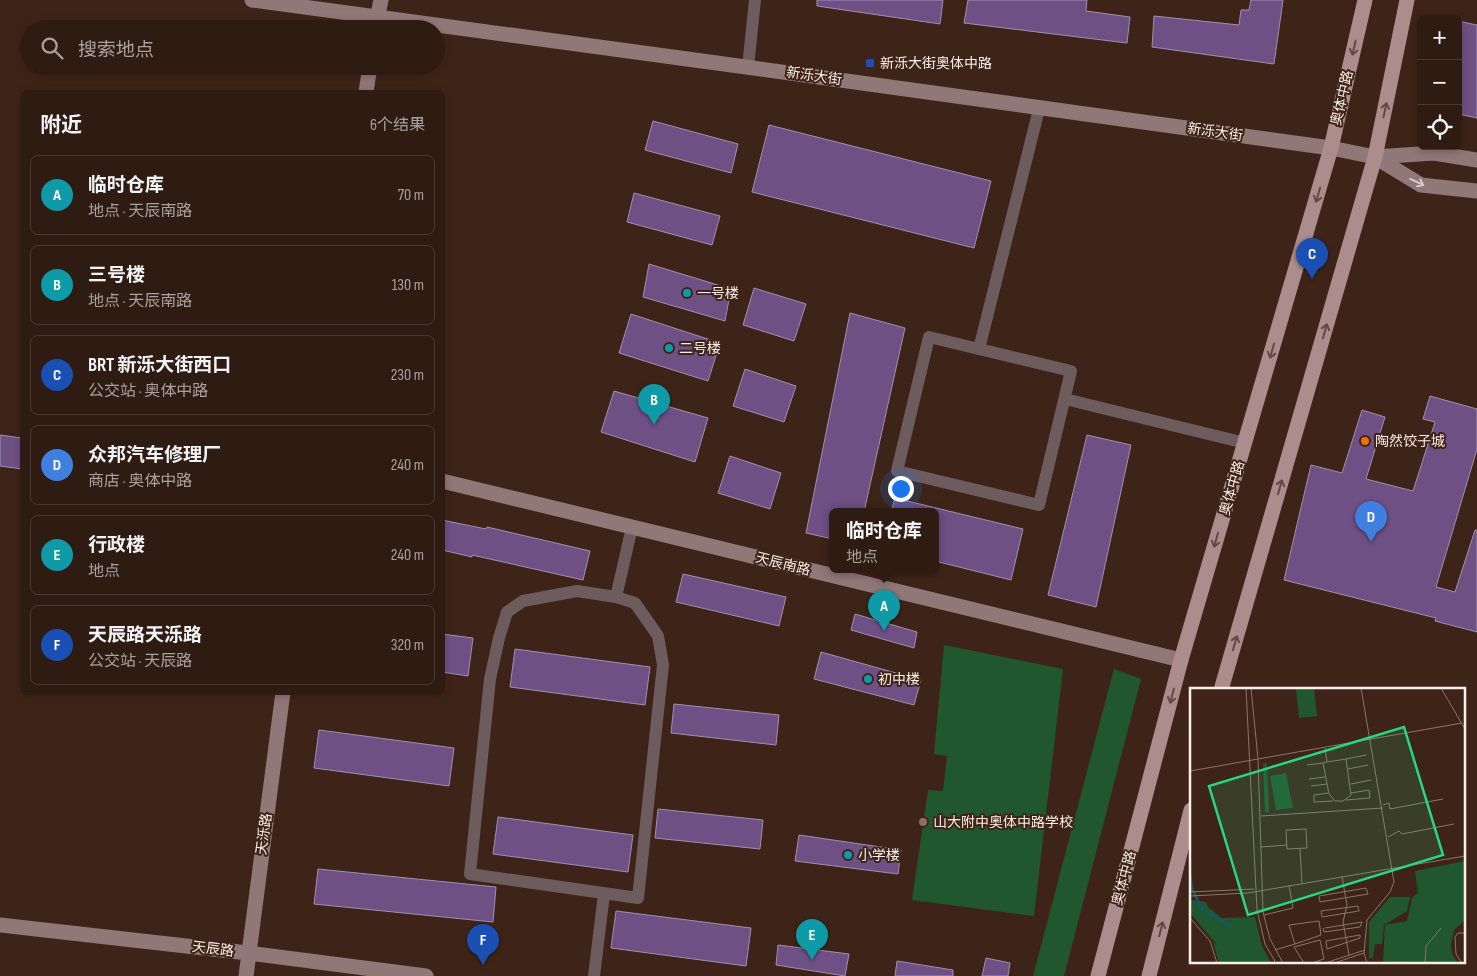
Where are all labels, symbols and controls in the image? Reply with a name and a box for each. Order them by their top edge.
map controls [1417,15,1462,150]
button: + [1417,15,1462,60]
search box [20,20,445,75]
icon: search [38,34,66,62]
text: 搜索地点 [78,39,154,62]
one-way arrow [1349,39,1358,55]
place label: 新泺大街奥体中路 [880,55,992,72]
marker: 新泺大街奥体中路 [864,57,876,69]
button: − [1417,60,1462,105]
street label: 新泺大街 [785,64,843,88]
street label: 奥体中路 [1327,69,1357,127]
one-way arrow [1381,102,1390,118]
button: locate [1417,105,1462,150]
text: 附近 [40,113,82,138]
text: 6个结果 [370,116,425,135]
street label: 新泺大街 [1186,120,1244,144]
text: 临时仓库 [88,174,164,197]
one-way arrow [1409,178,1424,187]
text: A [53,186,61,205]
text: 70 m [398,186,424,205]
one-way arrow [1312,186,1322,202]
text: 地点 · 天辰南路 [88,202,192,221]
pin: C [1296,238,1328,279]
text: 三号楼 [88,264,145,287]
text: B [53,276,61,295]
text: 130 m [392,276,424,295]
place label: 一号楼 [697,285,739,302]
marker: 一号楼 [681,287,693,299]
text: 地点 · 天辰南路 [88,292,192,311]
one-way arrow [1321,323,1331,339]
place label: 二号楼 [679,340,721,357]
marker: 二号楼 [663,342,675,354]
one-way arrow [1266,342,1276,358]
text: BRT 新泺大街西口 [88,354,231,377]
text: C [53,366,61,385]
text: 230 m [391,366,424,385]
text: 公交站 · 奥体中路 [88,382,208,401]
pin: B [638,384,670,425]
place label: 陶然饺子城 [1375,433,1445,450]
marker: 陶然饺子城 [1359,435,1371,447]
text: 众邦汽车修理厂 [88,444,221,467]
text: D [53,456,61,475]
text: 240 m [391,456,424,475]
street label: 奥体中路 [1216,459,1248,517]
text: 商店 · 奥体中路 [88,472,192,491]
your location [888,476,914,502]
one-way arrow [1275,479,1285,495]
pin: D [1355,501,1387,542]
popup [829,508,939,573]
text: 临时仓库 [846,520,922,543]
one-way arrow [1211,532,1221,548]
text: 行政楼 [88,534,145,557]
text: E [54,546,60,565]
text: 240 m [391,546,424,565]
text: 地点 [846,548,878,567]
street label: 天辰南路 [754,549,812,579]
text: 地点 [88,562,120,581]
pin: A [868,590,900,631]
text: 天辰路天泺路 [88,624,202,647]
one-way arrow [1230,635,1240,651]
text: F [54,636,60,655]
text: 320 m [391,636,424,655]
text: 公交站 · 天辰路 [88,652,192,671]
place label: 初中楼 [878,671,920,688]
marker: 初中楼 [862,673,874,685]
one-way arrow [1166,688,1176,704]
inset map [1190,688,1464,964]
street label: 天泺路 [253,812,275,856]
place label: 山大附中奥体中路学校 [933,814,1073,831]
marker: 山大附中奥体中路学校 [917,816,929,828]
place label: 小学楼 [858,847,900,864]
marker: 小学楼 [842,849,854,861]
street label: 奥体中路 [1109,849,1139,907]
pin: E [796,919,828,960]
one-way arrow [1157,921,1166,937]
pin: F [467,924,499,965]
street label: 天辰路 [191,938,235,960]

